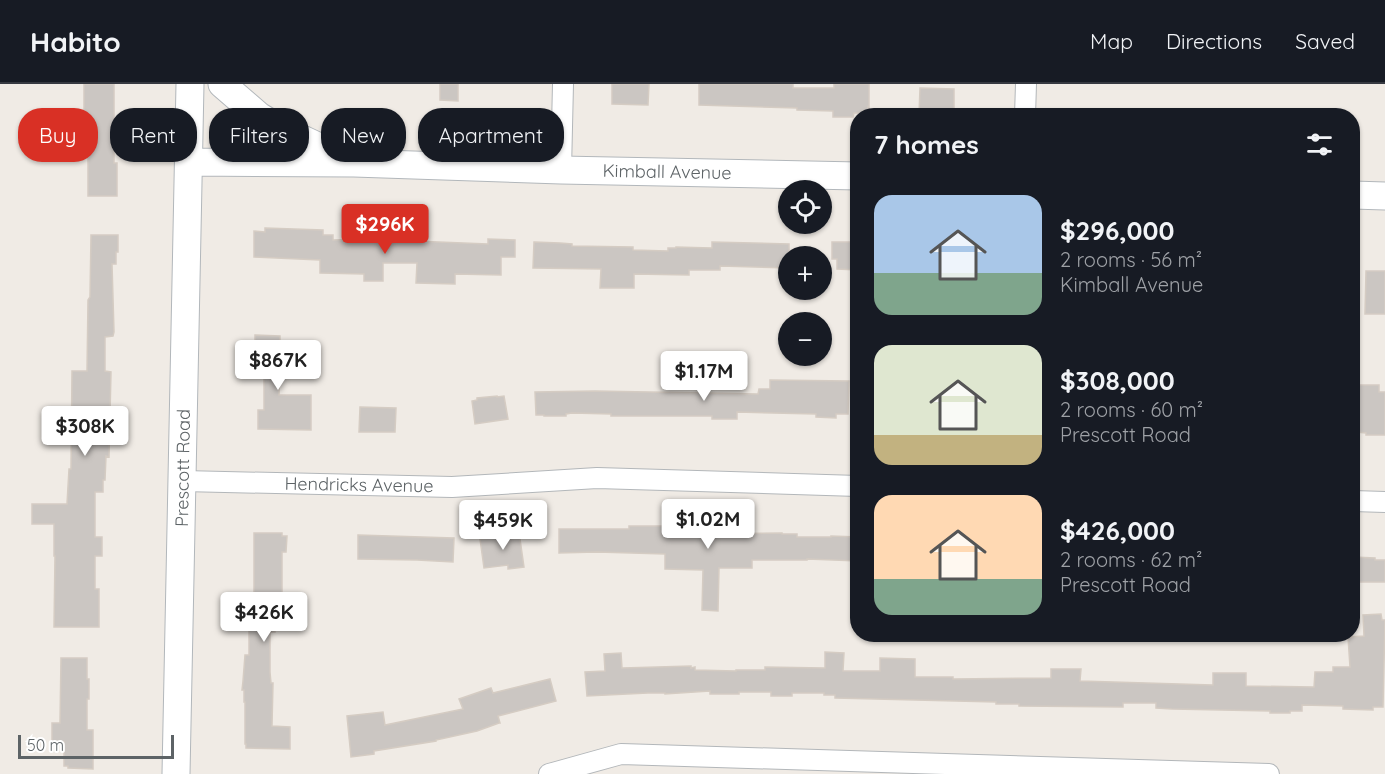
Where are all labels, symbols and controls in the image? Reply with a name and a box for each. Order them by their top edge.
text: Habito [30,24,121,59]
text: Map [1090,28,1133,54]
text: Directions [1166,28,1262,54]
text: Saved [1295,28,1355,54]
chip: Buy [18,108,98,162]
chip: Rent [110,108,197,162]
chip: Filters [209,108,309,162]
chip: New [321,108,406,162]
chip: Apartment [418,108,564,162]
text: 7 homes [874,128,979,161]
icon: filters [1303,128,1336,161]
street label: Kimball Avenue [602,159,732,184]
map controls [778,180,832,366]
button: locate [778,180,832,234]
pin: $296K [343,204,427,255]
text: $296K [356,211,414,236]
text: $296,000 [1060,214,1175,247]
icon: home [922,219,994,291]
button: + [778,246,832,300]
text: 2 rooms · 56 m² [1060,247,1202,272]
text: Kimball Avenue [1060,272,1203,297]
button: − [778,312,832,366]
pin: $867K [236,340,320,391]
text: $867K [249,347,307,372]
pin: $1.17M [655,351,753,402]
text: $1.17M [675,358,733,383]
text: $308,000 [1060,364,1175,397]
icon: home [922,369,994,441]
text: 2 rooms · 60 m² [1060,397,1203,422]
pin: $308K [43,406,127,457]
street label: Prescott Road [170,409,195,527]
text: $308K [55,413,115,438]
text: Prescott Road [1060,422,1191,447]
street label: Hendricks Avenue [284,472,434,497]
pin: $1.02M [659,499,757,550]
pin: $459K [461,500,545,551]
text: $1.02M [676,506,740,531]
text: $459K [473,507,533,532]
text: $426,000 [1060,514,1175,547]
icon: home [922,519,994,591]
text: 2 rooms · 62 m² [1060,547,1202,572]
text: Prescott Road [1060,572,1191,597]
pin: $426K [222,592,306,643]
text: $426K [234,599,294,624]
scale bar [18,732,174,760]
text: 50 m [27,735,64,755]

